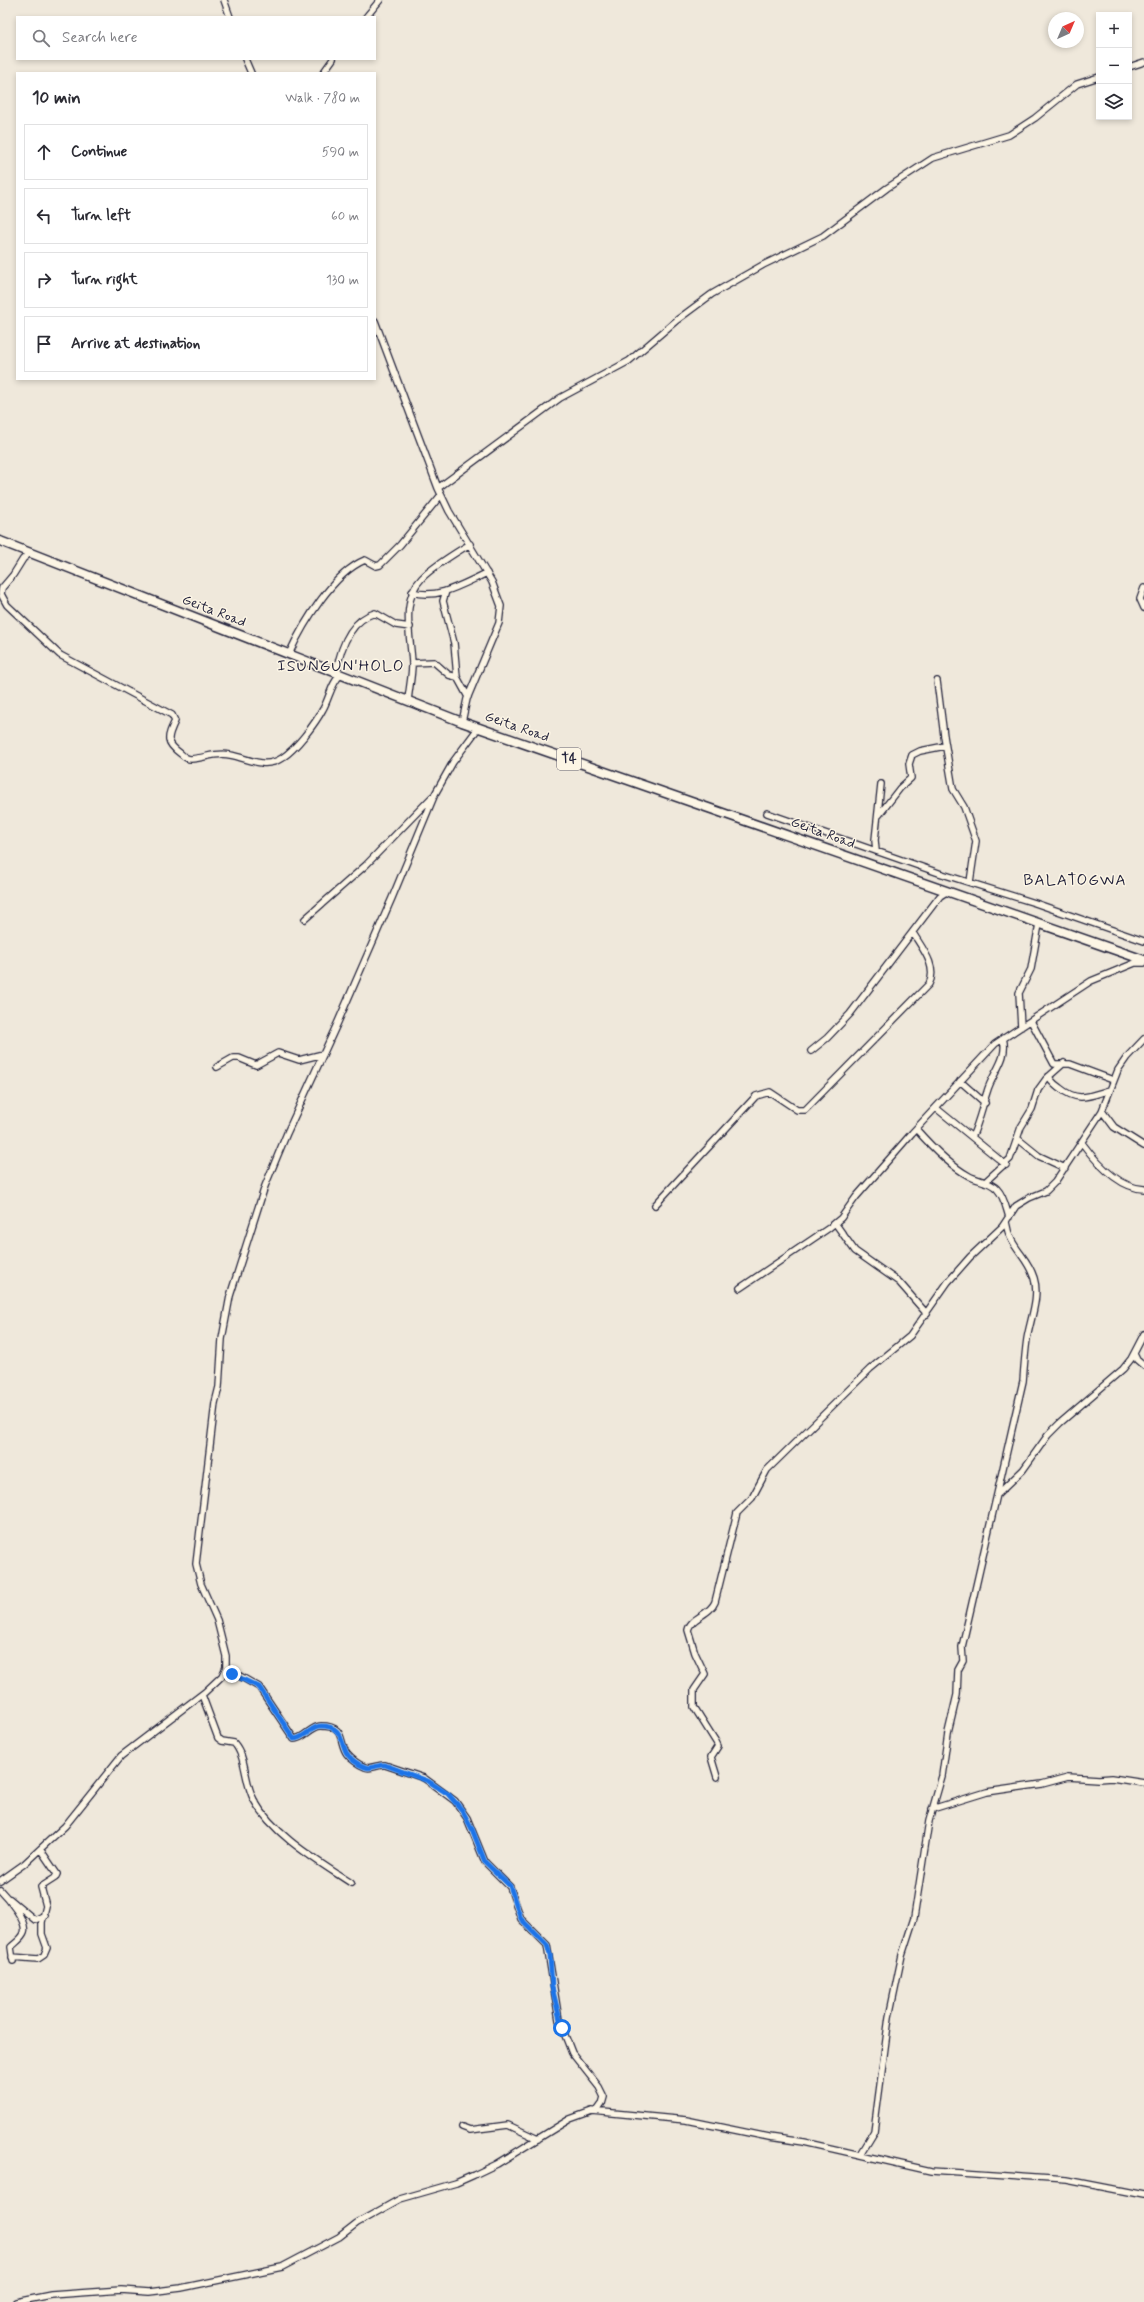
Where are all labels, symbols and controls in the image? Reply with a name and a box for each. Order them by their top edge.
north arrow [1048,12,1084,48]
map controls [1096,12,1132,120]
button: + [1096,12,1132,48]
search box [16,16,376,60]
icon: search [30,27,52,49]
text: Search here [62,28,138,48]
button: − [1096,48,1132,84]
button: layers [1096,84,1132,120]
text: 10 min [32,87,81,109]
text: Walk · 780 m [285,90,360,107]
icon: ahead [33,141,55,163]
text: Continue [71,142,127,162]
text: 590 m [322,144,359,161]
icon: left [33,205,55,227]
text: Turn left [71,206,131,226]
text: 60 m [331,208,359,225]
icon: right [33,269,55,291]
text: Turn right [71,270,138,290]
text: 130 m [326,272,359,289]
icon: arrive [33,333,55,355]
text: Arrive at destination [71,334,200,354]
street label: Geita Road [179,591,249,631]
district label: ISUNGUN'HOLO [277,656,405,677]
street label: Geita Road [482,708,552,746]
road number: T4 [557,748,581,770]
street label: Geita Road [788,813,858,853]
district label: BALATOGWA [1023,870,1127,891]
route end [223,1665,241,1683]
route start [553,2019,571,2037]

